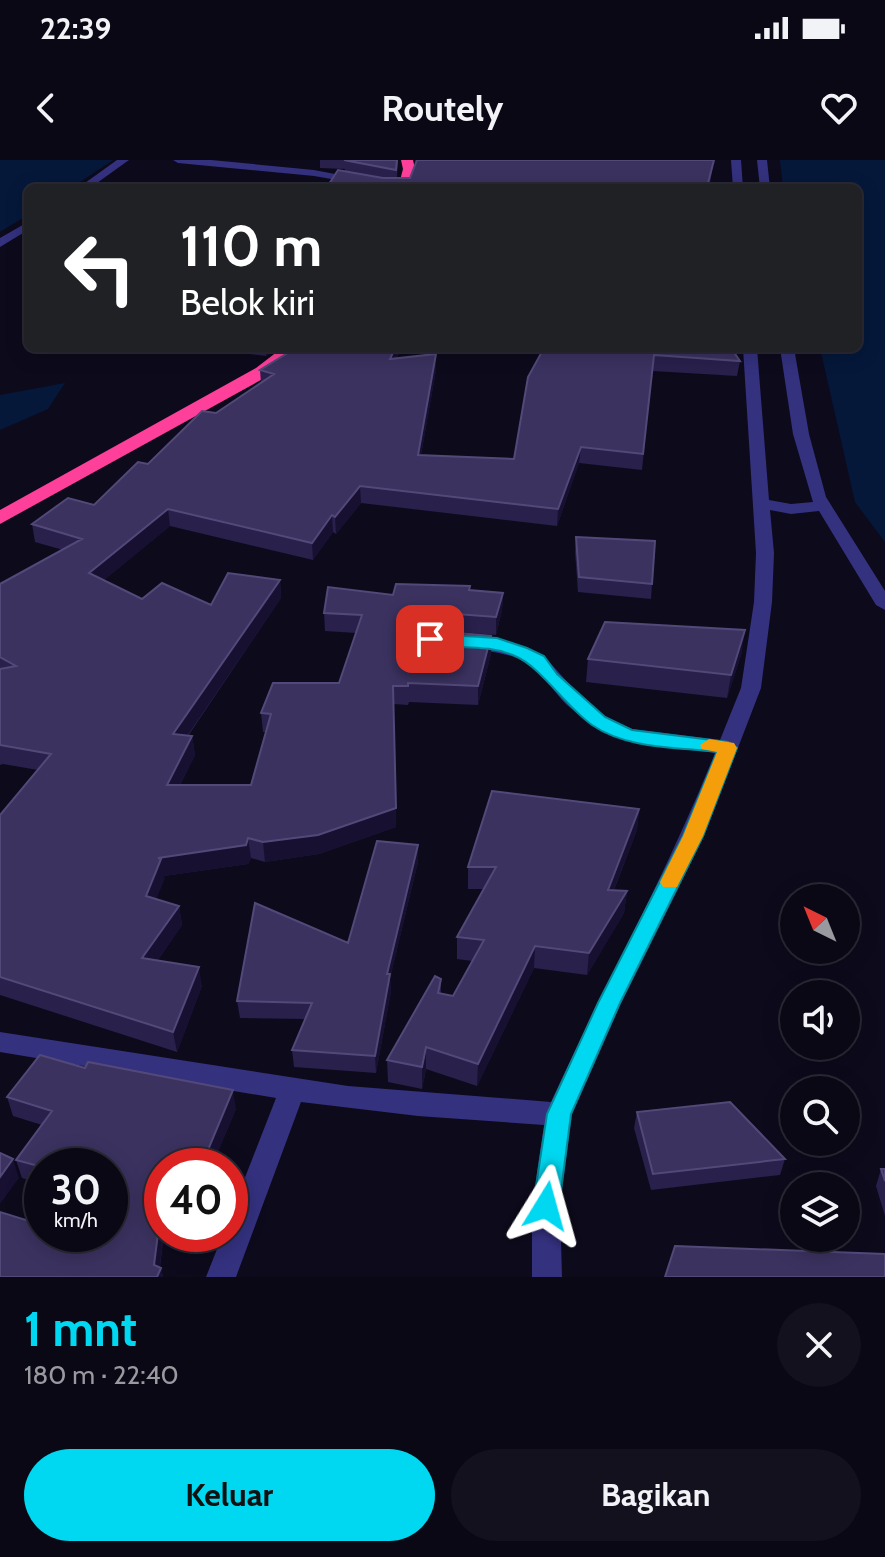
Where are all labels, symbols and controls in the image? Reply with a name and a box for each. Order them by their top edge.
text: 22:39 [40,10,111,47]
icon: back [24,86,68,130]
text: Routely [382,86,503,130]
icon: heart [817,86,861,130]
text: 110 m [180,212,322,280]
icon: left [48,216,152,320]
text: Belok kiri [180,280,315,324]
pin [396,605,464,673]
icon: arrive [408,617,452,661]
north arrow [780,884,860,964]
map controls [780,884,860,1252]
button: sound [780,980,860,1060]
button: search [780,1076,860,1156]
speed limit sign: 40 [144,1148,248,1252]
position arrow [504,1164,588,1248]
text: 30 [51,1165,101,1214]
button: layers [780,1172,860,1252]
text: km/h [54,1208,98,1232]
text: 1 mnt [24,1300,137,1358]
button: close [777,1303,861,1387]
text: 180 m · 22:40 [24,1359,179,1391]
button: Keluar [24,1449,435,1541]
button: Bagikan [451,1449,861,1541]

